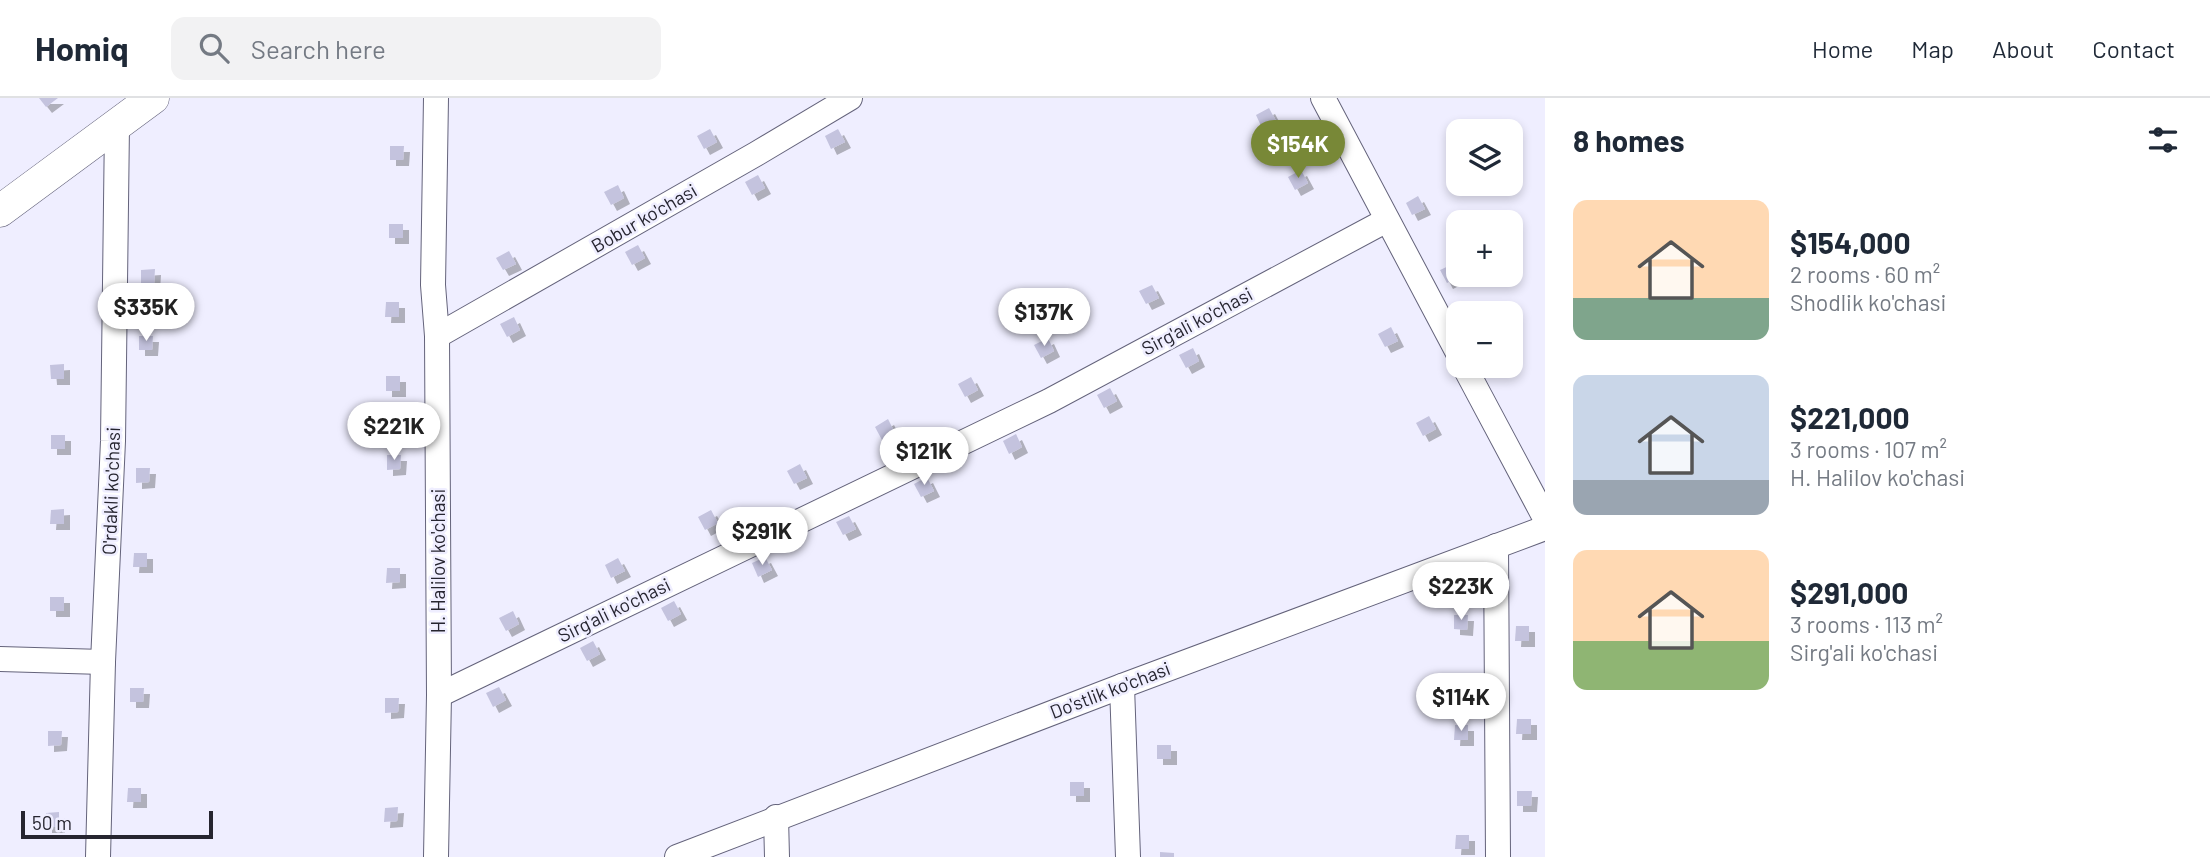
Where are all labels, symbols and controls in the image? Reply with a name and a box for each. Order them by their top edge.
search box [171,17,661,80]
text: Homiq [35,28,129,68]
icon: search [195,29,233,67]
text: Search here [251,33,386,64]
text: Home [1812,34,1873,63]
text: Map [1911,34,1954,63]
text: About [1992,34,2054,63]
text: Contact [2092,34,2175,63]
map controls [1446,119,1523,378]
button: layers [1446,119,1523,196]
pin: $154K [1249,120,1347,180]
icon: filters [2144,121,2182,159]
text: 8 homes [1573,122,1684,158]
text: $154K [1267,129,1329,157]
street label: Bobur ko'chasi [587,178,701,257]
button: + [1446,210,1523,287]
text: $154,000 [1790,224,1911,260]
icon: home [1629,228,1713,312]
text: 2 rooms · 60 m² [1790,260,1940,288]
street label: Sirg'ali ko'chasi [1137,282,1256,359]
pin: $335K [97,284,195,343]
pin: $137K [995,288,1093,348]
text: Shodlik ko'chasi [1790,288,1946,316]
text: $335K [114,292,178,320]
text: $137K [1014,297,1074,325]
button: − [1446,301,1523,378]
text: $221,000 [1790,399,1910,435]
pin: $221K [345,402,443,462]
icon: home [1629,403,1713,487]
text: $221K [363,411,425,439]
street label: O'rdakli ko'chasi [97,427,124,555]
pin: $121K [875,428,973,487]
text: 3 rooms · 107 m² [1790,435,1947,463]
text: $121K [896,436,952,464]
text: H. Halilov ko'chasi [1790,463,1965,491]
street label: H. Halilov ko'chasi [426,489,449,633]
pin: $291K [713,508,811,567]
text: $291K [732,516,792,544]
pin: $223K [1412,562,1510,622]
text: $223K [1428,571,1494,599]
street label: Sirg'ali ko'chasi [554,572,674,647]
text: $291,000 [1790,574,1908,610]
icon: home [1629,578,1713,662]
text: 3 rooms · 113 m² [1790,610,1943,638]
text: Sirg'ali ko'chasi [1790,638,1938,666]
street label: Do'stlik ko'chasi [1046,656,1173,723]
pin: $114K [1412,674,1510,733]
text: $114K [1432,682,1490,710]
scale bar [21,808,214,840]
text: 50 m [32,811,72,834]

